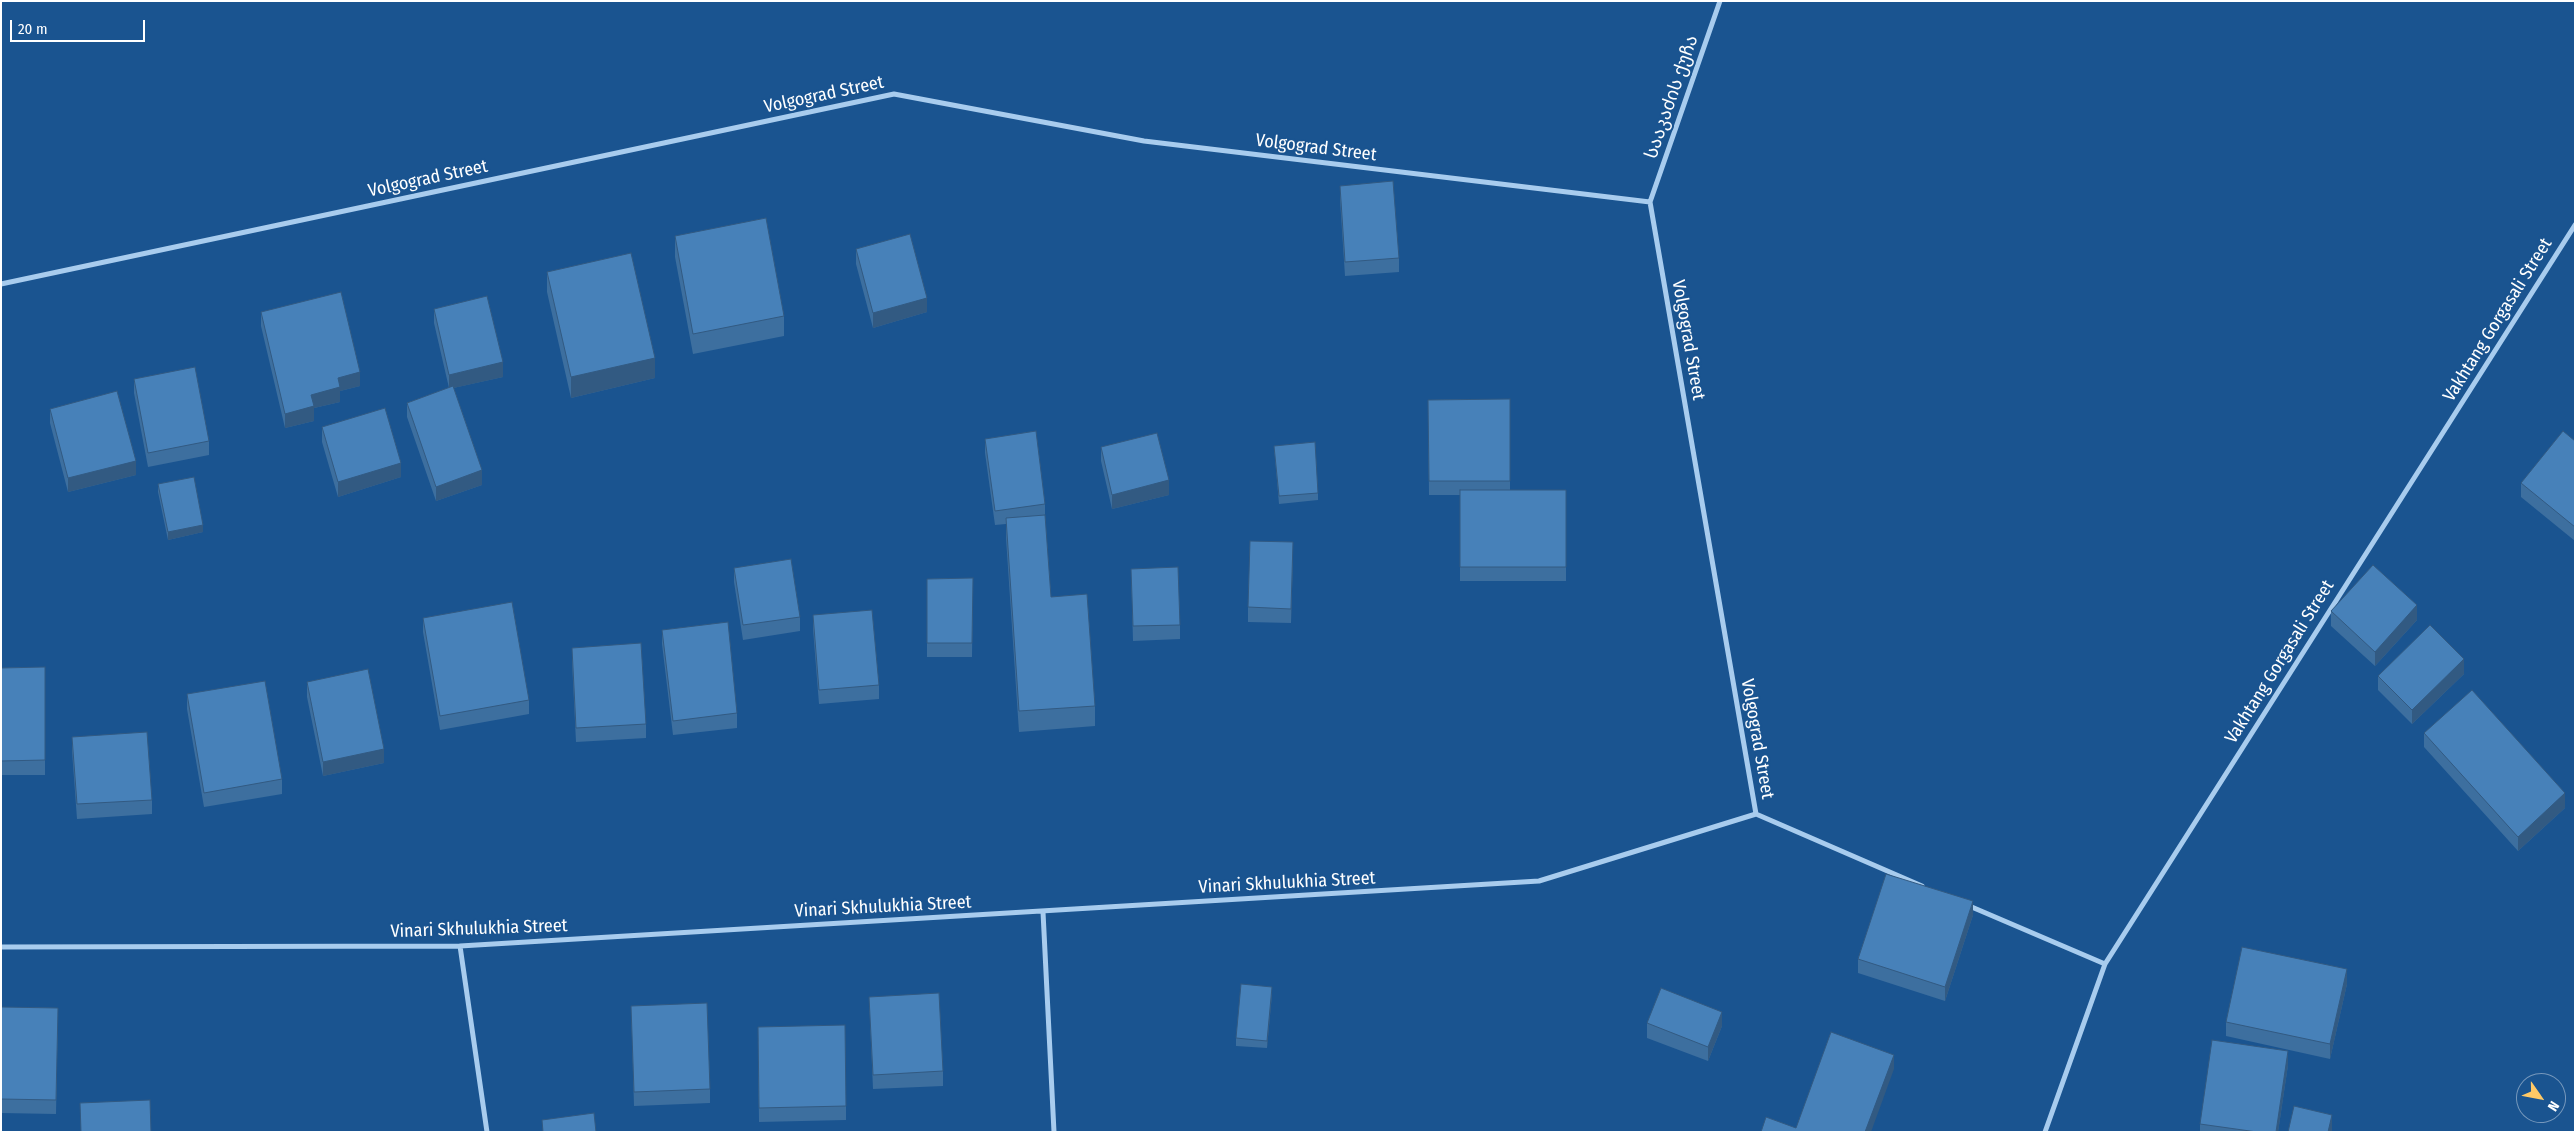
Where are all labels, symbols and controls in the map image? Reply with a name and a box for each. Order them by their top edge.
scale bar [12,10,148,42]
text: 20 m [18,20,48,38]
street label: სააკაძის ქუჩა [1641,32,1703,162]
street label: Volgograd Street [762,72,886,118]
street label: Volgograd Street [1254,130,1378,166]
street label: Volgograd Street [366,156,490,202]
street label: Vakhtang Gorgasali Street [2439,234,2557,406]
street label: Volgograd Street [1667,278,1709,402]
street label: Vakhtang Gorgasali Street [2221,576,2339,748]
street label: Volgograd Street [1736,677,1778,801]
street label: Vinari Skhulukhia Street [1198,868,1376,898]
street label: Vinari Skhulukhia Street [794,892,972,922]
street label: Vinari Skhulukhia Street [390,915,568,943]
north arrow [2516,1073,2566,1123]
text: N [2544,1098,2563,1114]

